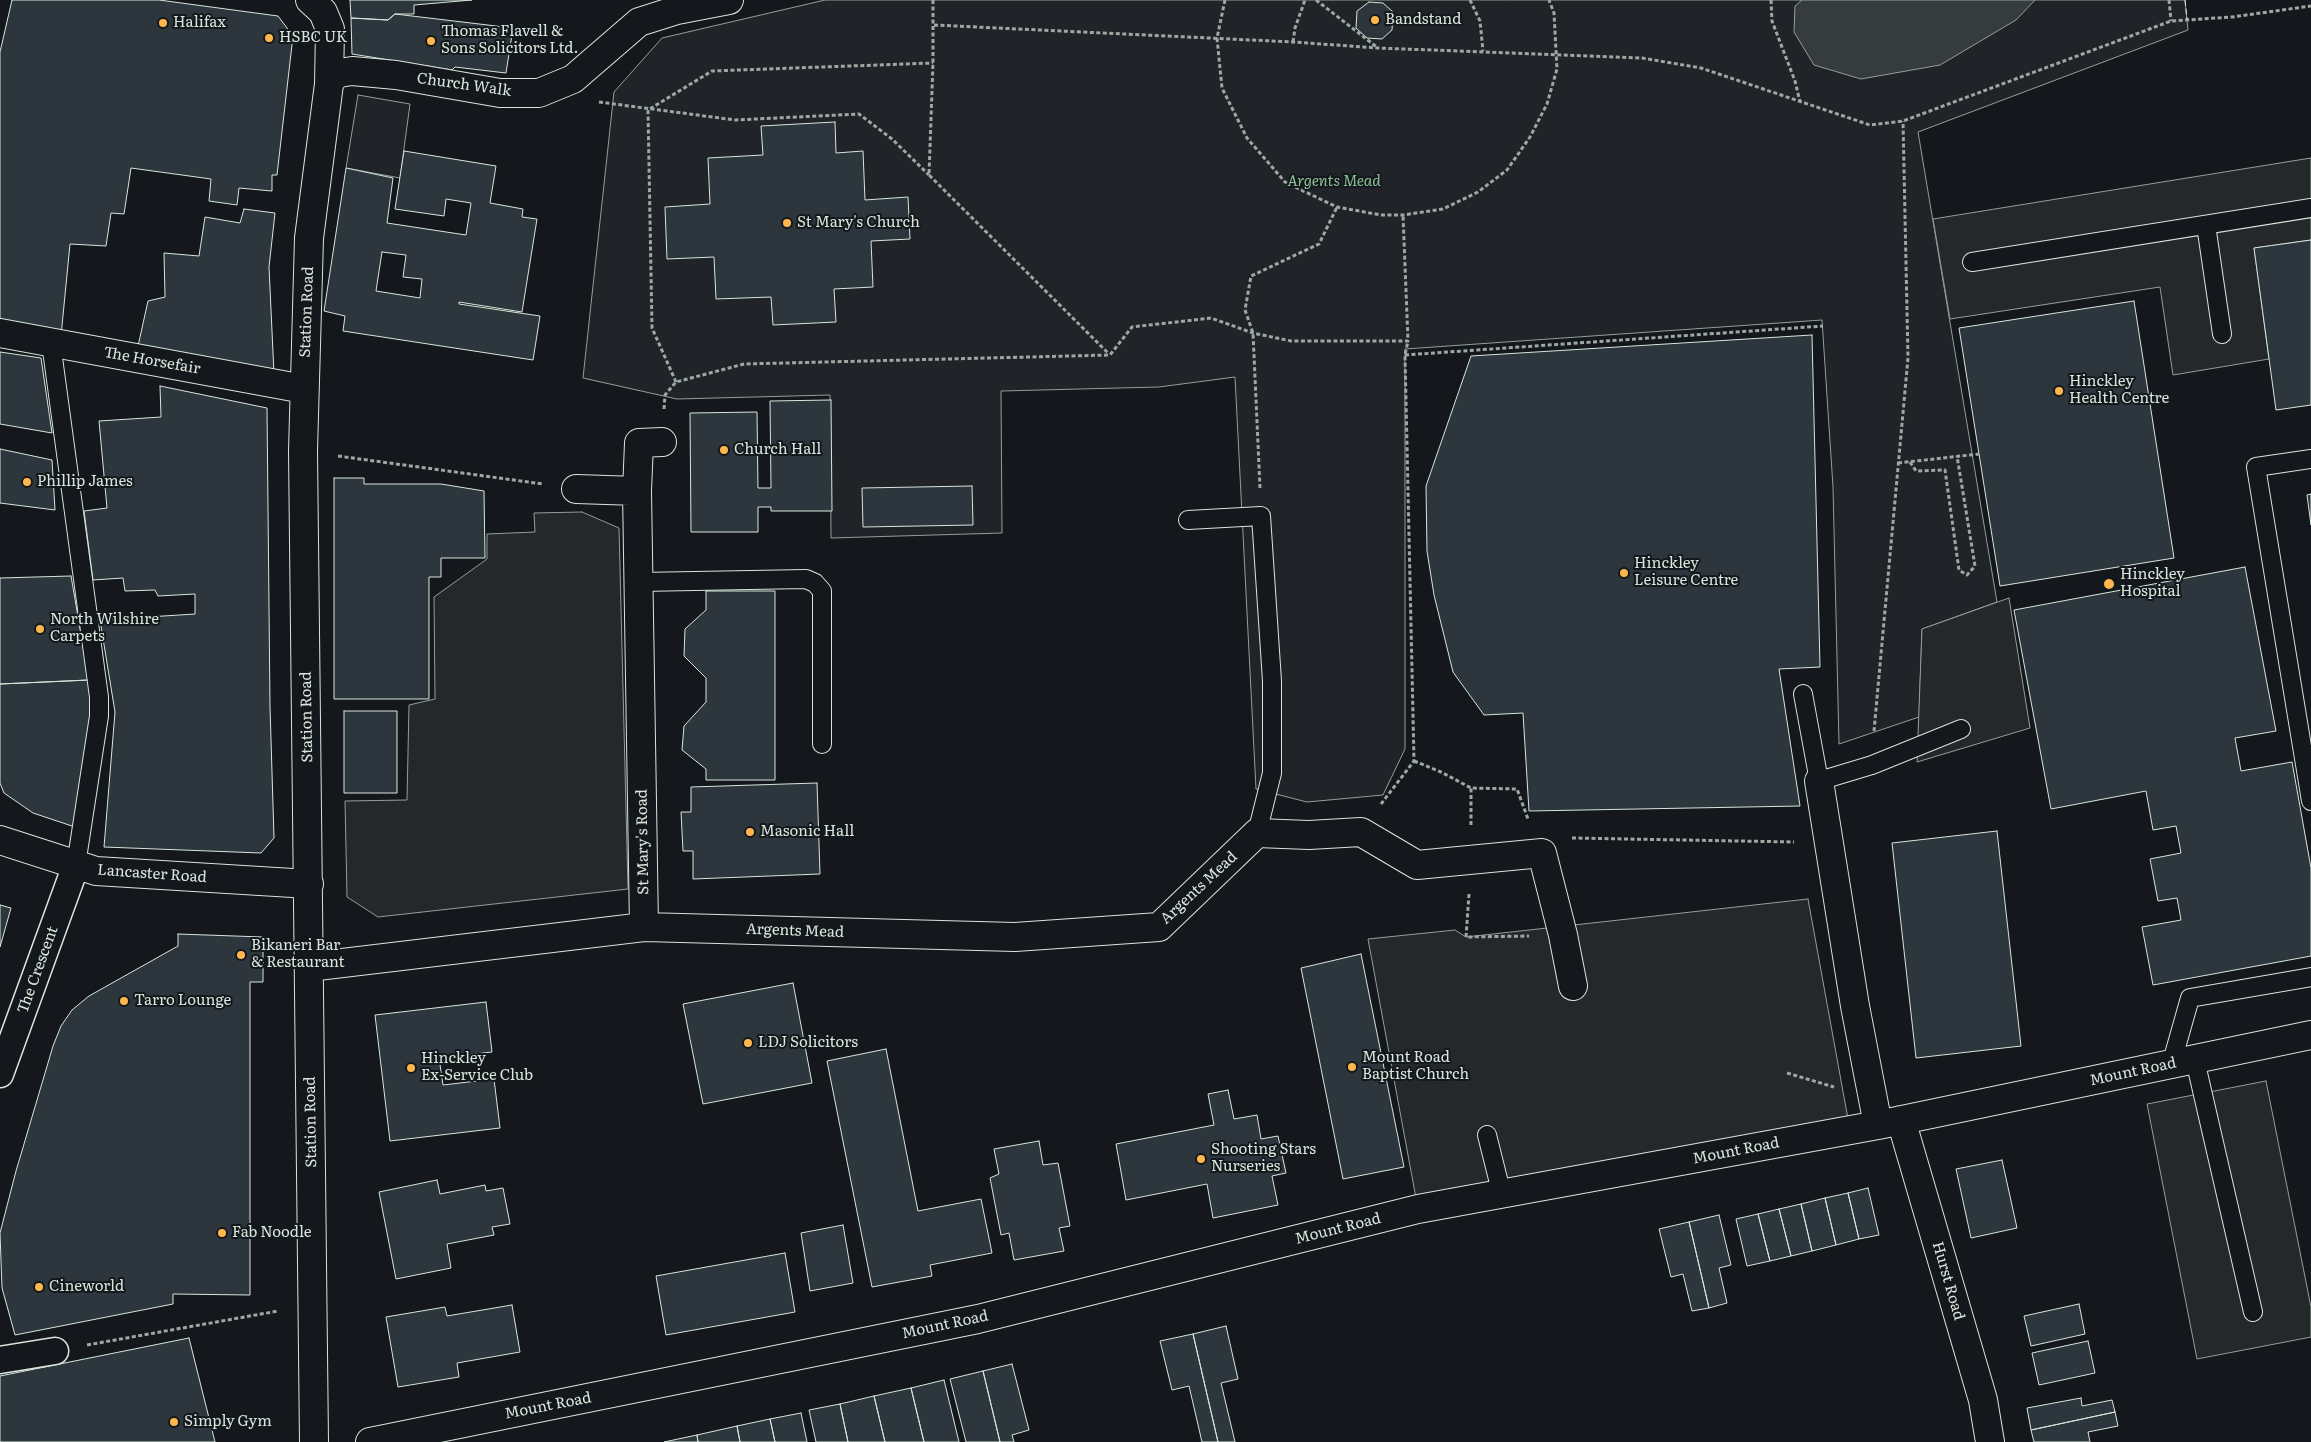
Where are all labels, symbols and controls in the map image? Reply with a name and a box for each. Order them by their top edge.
place label: Bandstand [1385,11,1461,29]
place label: Halifax [173,14,226,32]
marker: Bandstand [1369,14,1381,26]
marker: Halifax [157,17,169,29]
place label: Thomas Flavell & Sons Solicitors Ltd. [441,23,579,58]
place label: HSBC UK [279,29,347,47]
marker: HSBC UK [263,32,275,44]
marker: Thomas Flavell & Sons Solicitors Ltd. [425,35,437,47]
street label: Church Walk [416,69,512,101]
park label: Argents Mead [1287,173,1381,191]
place label: St Mary's Church [797,214,920,232]
marker: St Mary's Church [781,217,793,229]
street label: Station Road [296,266,318,358]
street label: The Horsefair [102,344,202,378]
place label: Hinckley Health Centre [2069,373,2169,408]
marker: Hinckley Health Centre [2053,385,2065,397]
place label: Church Hall [734,441,821,459]
marker: Church Hall [718,444,730,456]
place label: Phillip James [37,473,133,491]
marker: Phillip James [21,476,33,488]
place label: Hinckley Leisure Centre [1634,555,1738,590]
place label: Hinckley Hospital [2120,566,2185,601]
marker: Hinckley Leisure Centre [1618,567,1630,579]
marker: Hinckley Hospital [2102,577,2116,591]
place label: North Wilshire Carpets [50,611,159,646]
marker: North Wilshire Carpets [34,623,46,635]
street label: Station Road [297,671,317,763]
street label: St Mary's Road [633,789,653,895]
place label: Masonic Hall [760,823,854,841]
marker: Masonic Hall [744,826,756,838]
street label: Argents Mead [1157,848,1241,928]
street label: Lancaster Road [97,861,207,887]
street label: Argents Mead [746,920,844,942]
street label: The Crescent [14,924,62,1016]
place label: Bikaneri Bar & Restaurant [251,937,344,972]
marker: Bikaneri Bar & Restaurant [235,949,247,961]
place label: Tarro Lounge [134,992,231,1010]
marker: Tarro Lounge [118,995,130,1007]
place label: LDJ Solicitors [758,1034,858,1052]
marker: LDJ Solicitors [742,1037,754,1049]
place label: Mount Road Baptist Church [1362,1049,1469,1084]
place label: Hinckley Ex-Service Club [421,1050,533,1085]
street label: Mount Road [2088,1054,2178,1090]
marker: Mount Road Baptist Church [1346,1061,1358,1073]
marker: Hinckley Ex-Service Club [405,1062,417,1074]
street label: Station Road [301,1076,321,1168]
street label: Mount Road [1691,1134,1781,1168]
place label: Shooting Stars Nurseries [1211,1141,1316,1176]
marker: Shooting Stars Nurseries [1195,1153,1207,1165]
street label: Mount Road [1293,1210,1383,1248]
place label: Fab Noodle [232,1224,312,1242]
marker: Fab Noodle [216,1227,228,1239]
street label: Hurst Road [1928,1240,1968,1322]
place label: Cineworld [49,1278,124,1296]
marker: Cineworld [33,1281,45,1293]
street label: Mount Road [900,1307,990,1343]
street label: Mount Road [503,1389,593,1423]
place label: Simply Gym [184,1413,272,1431]
marker: Simply Gym [168,1416,180,1428]

